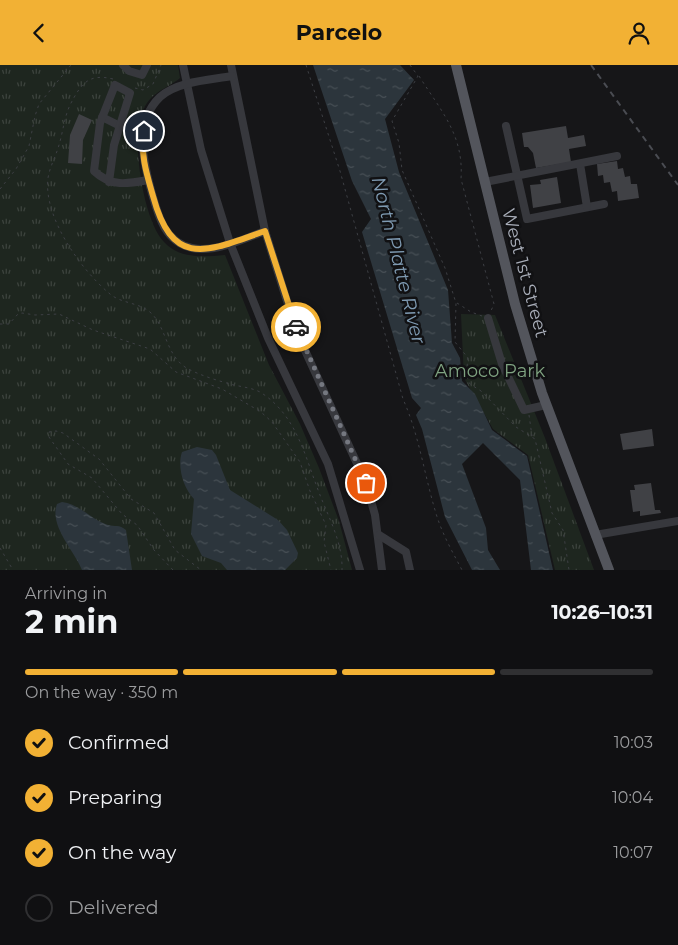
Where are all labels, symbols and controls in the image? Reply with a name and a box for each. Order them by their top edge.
icon: back [25,19,53,47]
text: Parcelo [296,19,382,46]
icon: person [625,19,653,47]
pin [123,110,165,152]
icon: home [130,117,158,145]
water label: North Platte River [367,174,431,347]
street label: West 1st Street [497,206,553,340]
courier [271,302,321,352]
icon: car [282,313,310,341]
park label: Amoco Park [435,360,545,382]
pin [345,462,387,504]
icon: bag [352,469,380,497]
text: Arriving in [25,584,107,603]
text: 10:26–10:31 [551,601,653,624]
text: 2 min [25,602,118,641]
text: On the way · 350 m [25,683,178,702]
icon: check [25,729,53,757]
text: Confirmed [68,731,169,754]
text: 10:03 [614,733,653,752]
icon: check [25,784,53,812]
text: Preparing [68,786,163,809]
text: 10:04 [612,788,653,807]
icon: check [25,839,53,867]
text: On the way [68,841,176,864]
text: 10:07 [613,843,653,862]
text: Delivered [68,896,159,919]

